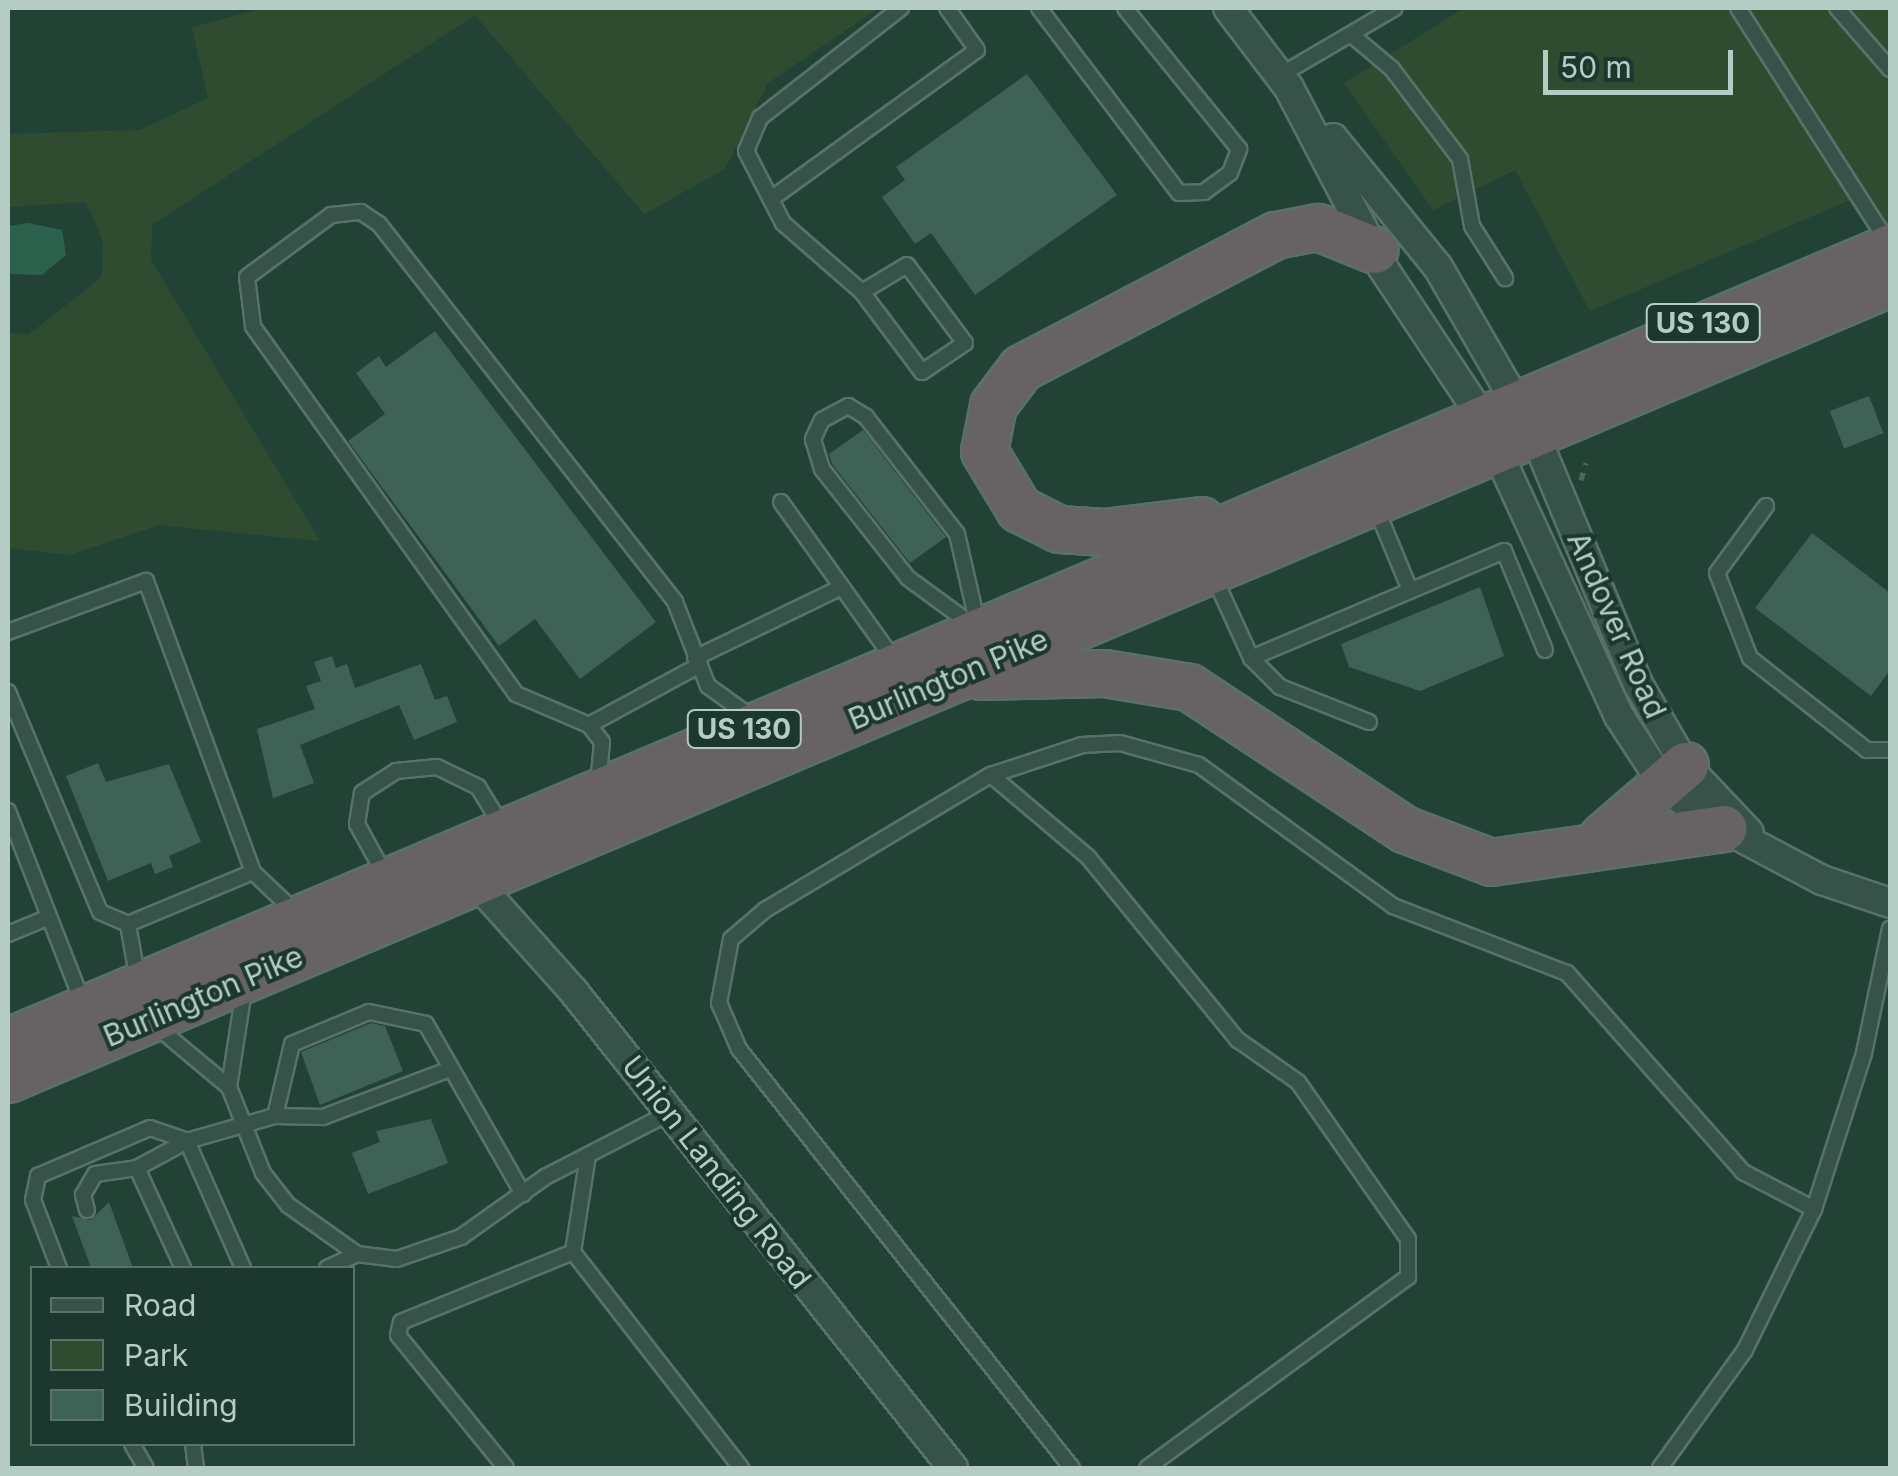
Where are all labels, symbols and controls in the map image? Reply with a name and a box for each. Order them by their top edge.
scale bar [1548,30,1738,92]
text: 50 m [1560,49,1632,85]
road number: US 130 [1646,300,1760,346]
street label: Andover Road [1560,526,1674,724]
street label: Burlington Pike [843,621,1053,737]
road number: US 130 [686,706,802,752]
street label: Burlington Pike [98,938,308,1054]
street label: Union Landing Road [615,1048,819,1296]
legend [30,1266,355,1446]
text: Road [124,1287,196,1323]
text: Park [124,1337,188,1373]
text: Building [124,1387,238,1423]

